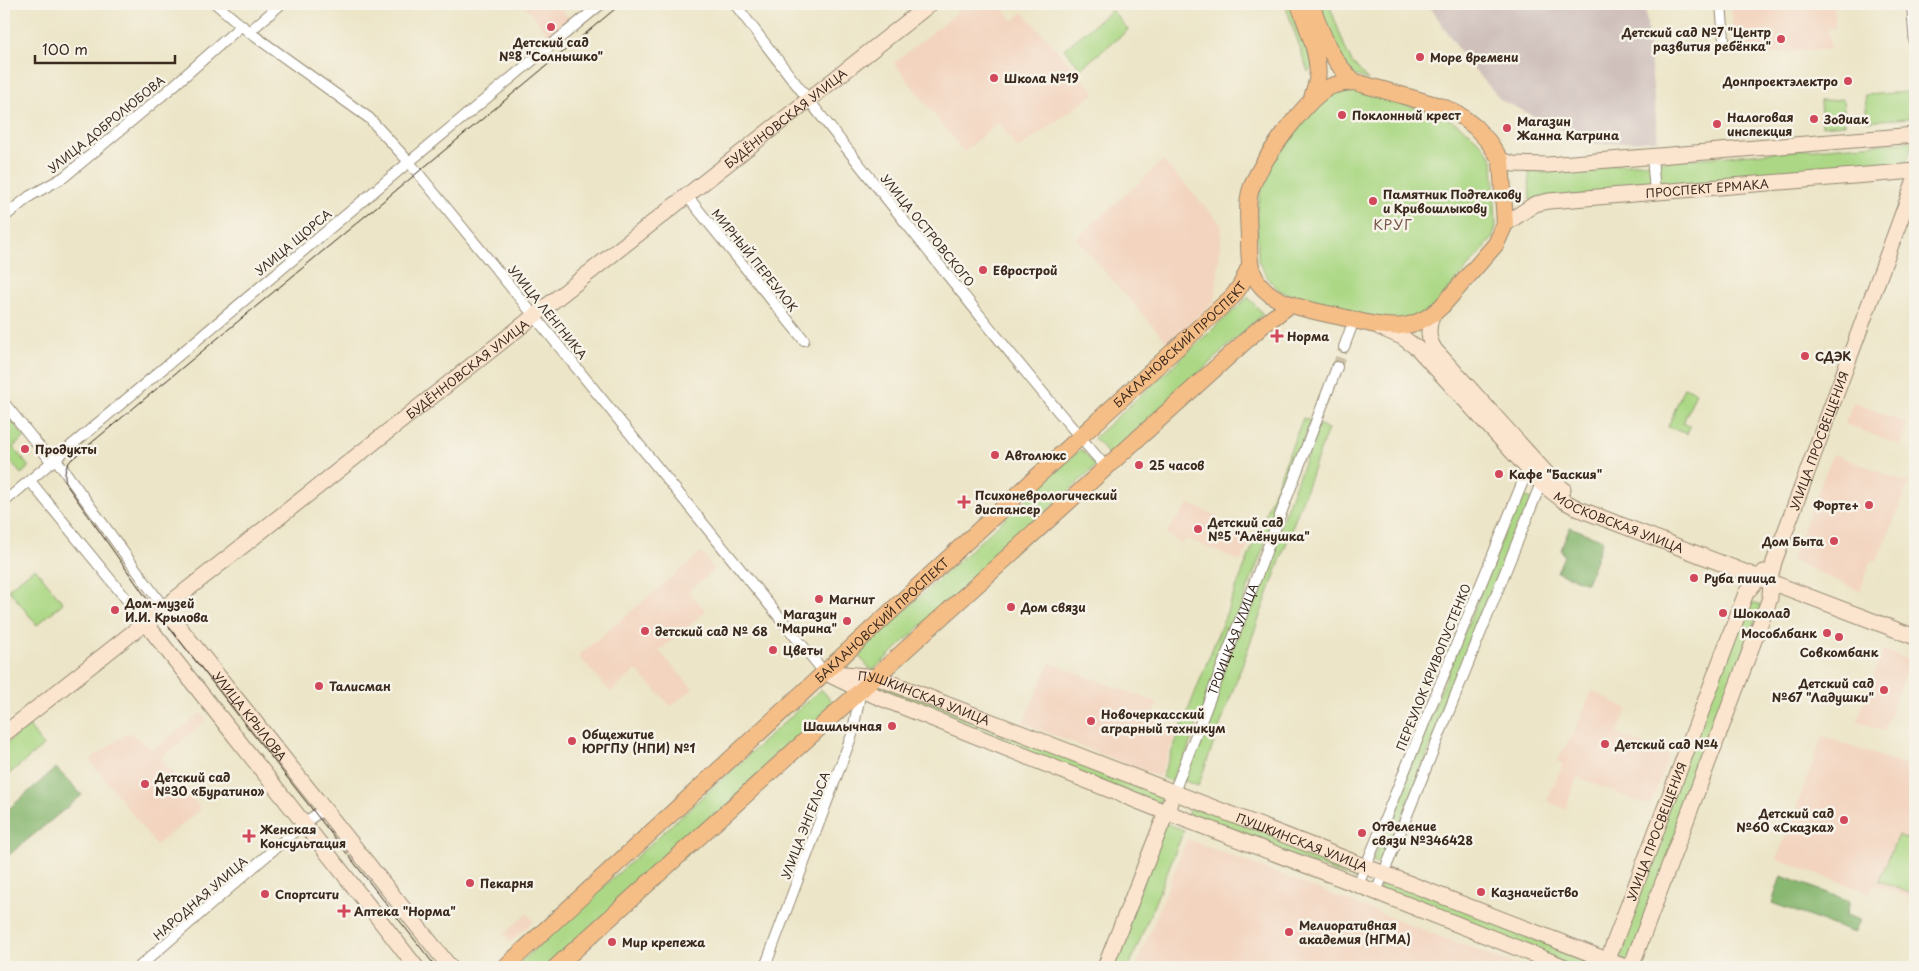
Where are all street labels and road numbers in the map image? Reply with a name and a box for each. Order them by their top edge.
street label: БУДЁННОВСКАЯ УЛИЦА [720,64,851,172]
street label: УЛИЦА ДОБРОЛЮБОВА [44,71,168,177]
street label: УЛИЦА ОСТРОВСКОГО [877,170,979,290]
street label: ПРОСПЕКТ ЕРМАКА [1645,174,1769,202]
street label: УЛИЦА ЩОРСА [251,205,335,279]
street label: МИРНЫЙ ПЕРЕУЛОК [708,205,802,315]
street label: УЛИЦА ЛЕНГНИКА [504,261,592,363]
street label: БАКЛАНОВСКИЙ ПРОСПЕКТ [1109,277,1250,411]
street label: БУДЁННОВСКАЯ УЛИЦА [402,315,532,423]
street label: УЛИЦА ПРОСВЕЩЕНИЯ [1785,369,1853,513]
street label: МОСКОВСКАЯ УЛИЦА [1550,487,1686,557]
street label: БАКЛАНОВСКИЙ ПРОСПЕКТ [810,553,953,687]
street label: ТРОИЦКАЯ УЛИЦА [1203,581,1262,697]
street label: ПЕРЕУЛОК КРИВОПУСТЕНКО [1391,581,1475,753]
street label: ПУШКИНСКАЯ УЛИЦА [857,666,993,729]
street label: УЛИЦА КРЫЛОВА [209,667,291,765]
street label: УЛИЦА ПРОСВЕЩЕНИЯ [1622,759,1690,903]
street label: УЛИЦА ЭНГЕЛЬСА [776,769,834,881]
street label: ПУШКИНСКАЯ УЛИЦА [1234,808,1370,876]
street label: НАРОДНАЯ УЛИЦА [149,852,251,944]

